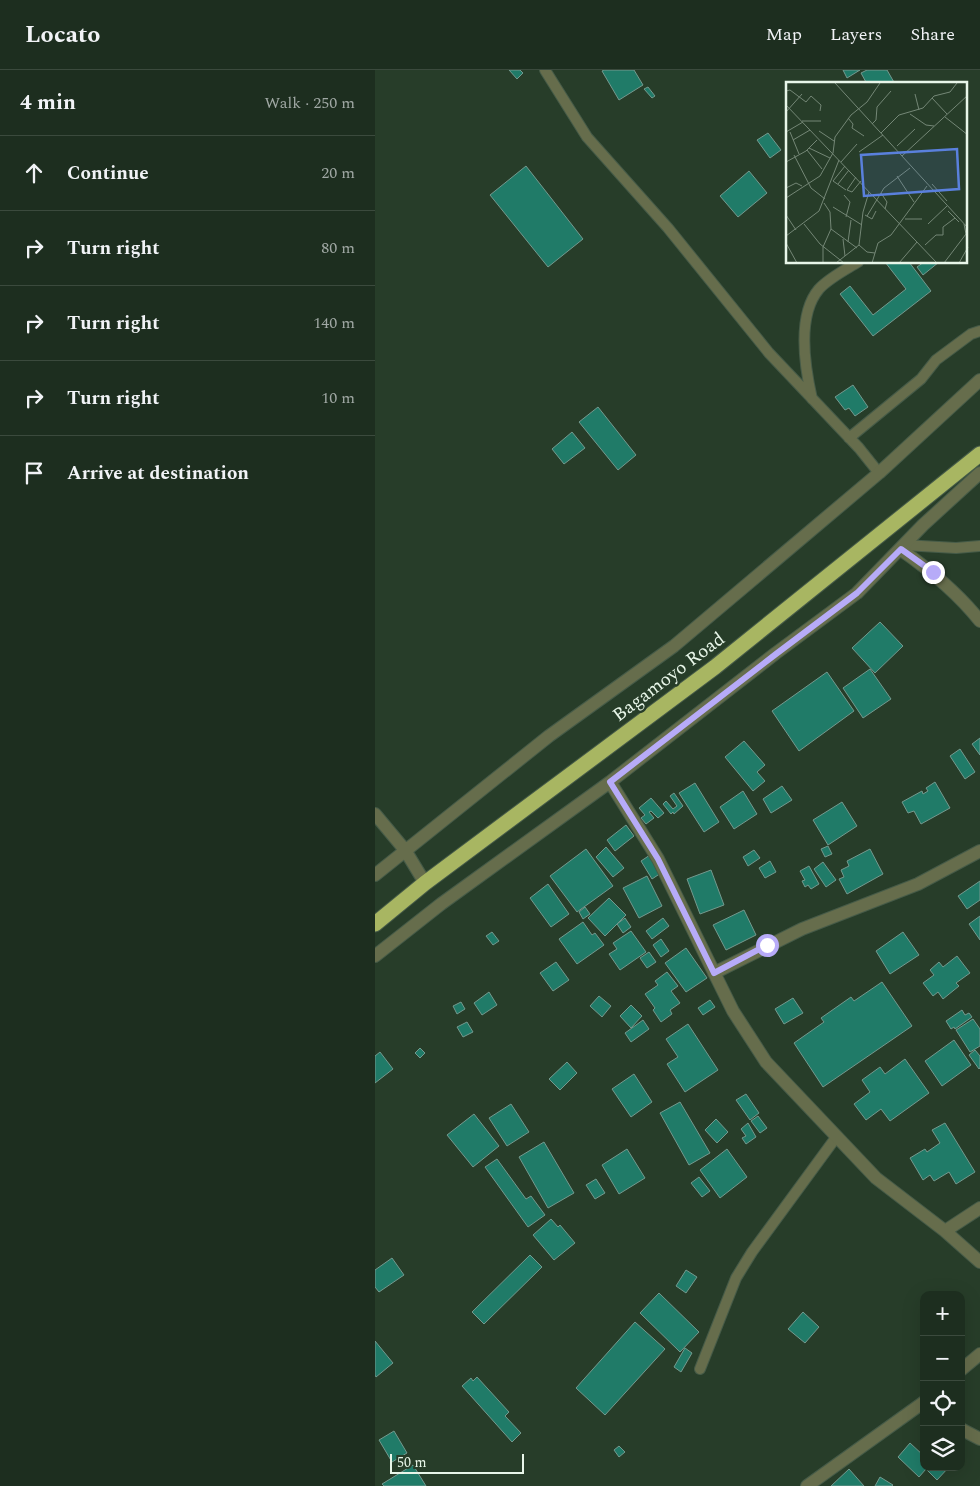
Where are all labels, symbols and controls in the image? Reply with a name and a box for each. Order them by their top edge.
text: Locato [25,17,100,53]
text: Map [766,21,802,48]
text: Layers [830,21,882,48]
text: Share [910,21,955,48]
inset map [786,82,967,264]
text: 4 min [20,87,76,119]
text: Walk · 250 m [264,91,355,115]
icon: ahead [20,159,48,187]
text: Continue [67,159,149,188]
text: 20 m [321,161,355,185]
icon: right [20,234,48,262]
text: Turn right [67,234,160,263]
text: 80 m [321,236,355,260]
icon: right [20,309,48,337]
text: Turn right [67,309,160,338]
text: 140 m [313,311,355,335]
icon: right [20,384,48,412]
text: Turn right [67,384,160,413]
text: 10 m [321,386,355,410]
icon: arrive [20,459,48,487]
text: Arrive at destination [67,459,249,488]
route end [922,561,945,584]
street label: Bagamoyo Road [606,625,731,729]
route start [756,934,779,957]
map controls [920,1291,965,1471]
button: + [920,1291,965,1336]
button: − [920,1336,965,1381]
button: locate [920,1381,965,1426]
button: layers [920,1426,965,1471]
scale bar [390,1451,524,1474]
text: 50 m [397,1452,427,1473]

